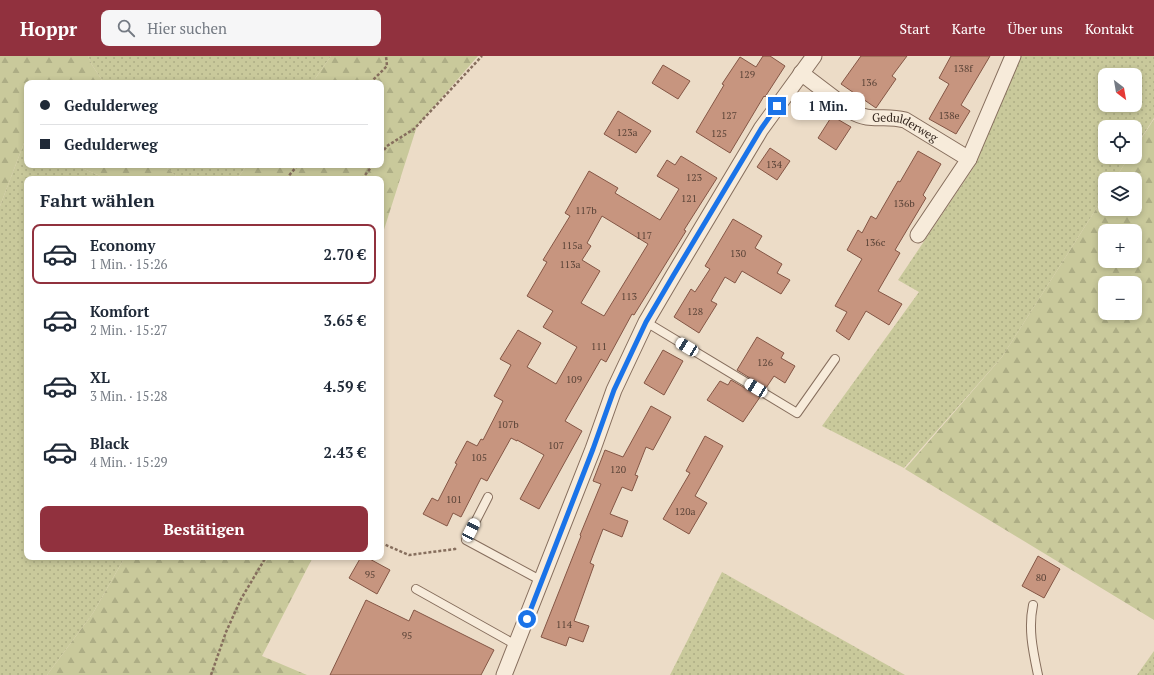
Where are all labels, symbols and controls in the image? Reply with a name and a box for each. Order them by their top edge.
search box [101,10,381,46]
text: Hoppr [20,16,77,41]
icon: search [115,17,137,39]
text: Hier suchen [147,18,227,38]
text: Start [900,19,930,38]
text: Karte [952,19,986,38]
text: Über uns [1008,19,1063,38]
text: Kontakt [1085,19,1134,38]
house number: 138f [953,62,973,75]
house number: 129 [739,68,755,81]
north arrow [1098,68,1142,112]
map controls [1098,68,1142,320]
house number: 136 [861,76,878,89]
callout: 1 Min. [791,92,865,120]
text: Gedulderweg [64,95,158,115]
route end [768,97,786,115]
text: 1 Min. [808,97,848,115]
house number: 127 [721,109,737,122]
house number: 138e [938,109,960,122]
street label: Gedulderweg [872,110,941,145]
button: locate [1098,120,1142,164]
house number: 123a [616,126,638,139]
house number: 125 [711,127,727,140]
text: Gedulderweg [64,134,158,154]
house number: 134 [766,158,783,171]
house number: 123 [686,171,702,184]
button: layers [1098,172,1142,216]
text: Fahrt wählen [40,188,155,212]
house number: 121 [681,192,697,205]
house number: 136b [893,197,915,210]
house number: 117b [575,204,597,217]
button: + [1098,224,1142,268]
house number: 117 [636,229,652,242]
text: Economy [90,235,155,255]
icon: car [42,236,78,272]
house number: 136c [865,236,886,249]
house number: 115a [561,239,583,252]
text: 2.70 € [324,244,366,264]
house number: 130 [730,247,746,260]
text: 1 Min. · 15:26 [90,255,168,273]
house number: 113a [559,258,581,271]
button: − [1098,276,1142,320]
house number: 113 [621,290,637,303]
text: Komfort [90,301,149,321]
icon: car [42,302,78,338]
house number: 128 [687,305,703,318]
text: 3.65 € [324,310,366,330]
text: 2 Min. · 15:27 [90,321,168,339]
car [674,336,700,358]
house number: 111 [591,340,607,353]
house number: 126 [757,356,774,369]
text: XL [90,367,110,387]
icon: car [42,368,78,404]
house number: 109 [566,373,582,386]
text: 4.59 € [324,376,366,396]
car [743,377,769,399]
text: 3 Min. · 15:28 [90,387,168,405]
house number: 107b [497,418,519,431]
text: Black [90,433,129,453]
icon: car [42,434,78,470]
house number: 107 [548,439,564,452]
text: 2.43 € [324,442,366,462]
house number: 105 [471,451,487,464]
text: 4 Min. · 15:29 [90,453,168,471]
house number: 120 [610,463,626,476]
house number: 101 [446,493,462,506]
house number: 120a [674,505,696,518]
button: Bestätigen [40,506,368,552]
car [460,517,482,543]
house number: 95 [365,568,375,581]
house number: 80 [1036,571,1046,584]
route start [518,610,536,628]
house number: 114 [556,618,573,631]
house number: 95 [402,629,412,642]

